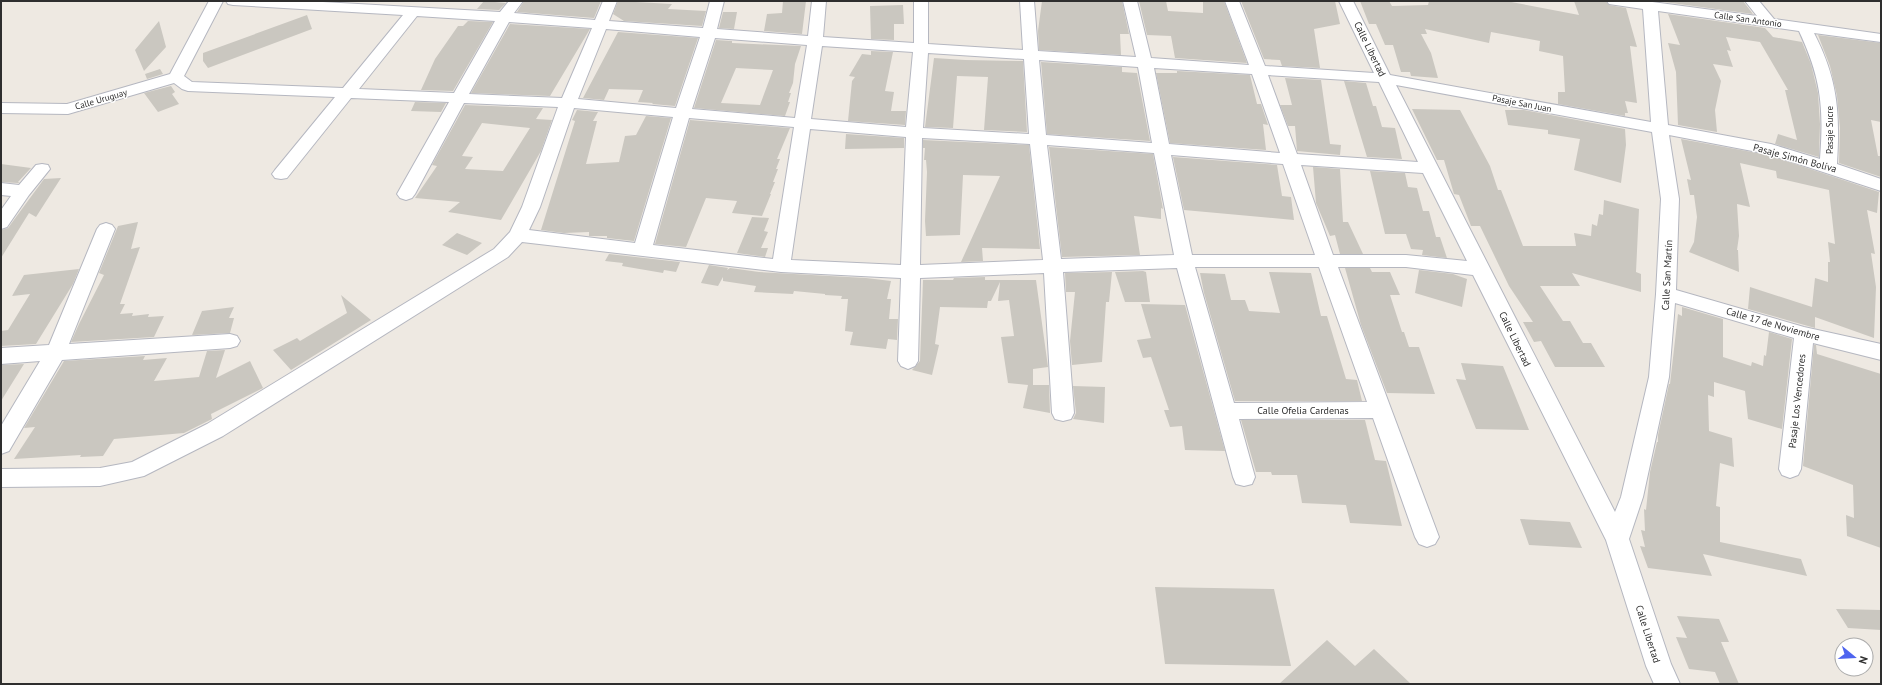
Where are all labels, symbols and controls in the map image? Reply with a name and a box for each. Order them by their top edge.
street label: Calle San Antonio [1714,9,1783,29]
street label: Calle Libertad [1351,19,1389,79]
street label: Calle Uruguay [74,86,129,112]
street label: Pasaje San Juan [1491,92,1553,114]
street label: Pasaje Sucre [1824,106,1835,154]
street label: Pasaje Simón Bolíva [1752,141,1838,175]
street label: Calle San Martín [1659,239,1675,311]
street label: Calle 17 de Noviembre [1725,304,1821,344]
street label: Calle Libertad [1496,309,1534,369]
street label: Pasaje Los Vencedores [1786,353,1808,449]
street label: Calle Ofelia Cardenas [1257,404,1349,417]
street label: Calle Libertad [1633,604,1663,664]
north arrow [1834,637,1874,677]
text: N [1856,654,1871,666]

